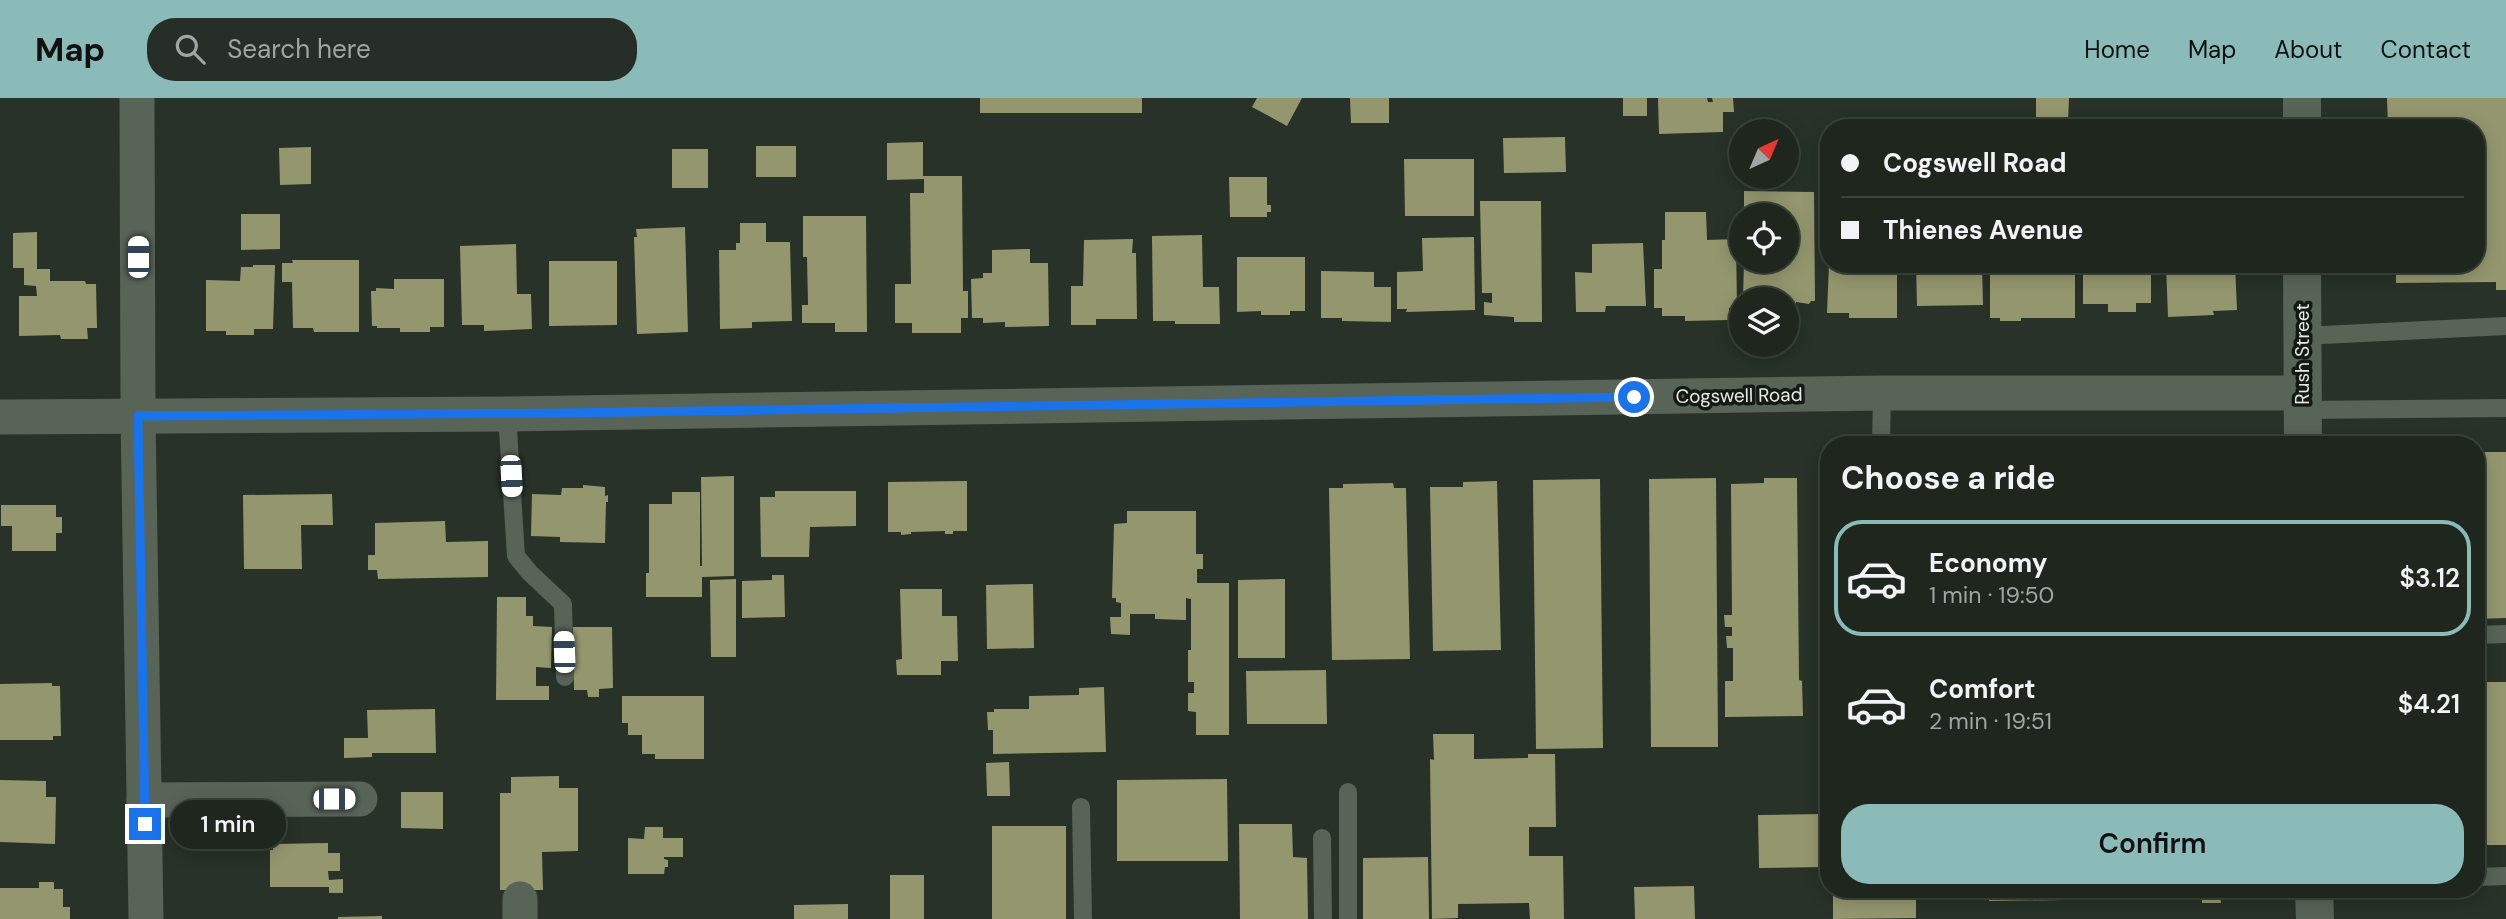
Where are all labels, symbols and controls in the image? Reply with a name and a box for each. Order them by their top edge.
search box [147,18,637,81]
text: Map [35,28,105,71]
icon: search [171,30,209,68]
text: Search here [227,32,371,66]
text: Home [2084,34,2150,65]
text: Map [2188,34,2236,65]
text: About [2274,34,2343,65]
text: Contact [2381,34,2471,65]
north arrow [1729,119,1799,189]
map controls [1729,119,1799,357]
text: Cogswell Road [1883,146,2066,180]
button: locate [1729,203,1799,273]
text: Thienes Avenue [1883,213,2083,247]
car [128,236,149,278]
button: layers [1729,287,1799,357]
street label: Rush Street [2290,303,2315,405]
route start [1618,381,1650,413]
street label: Cogswell Road [1675,382,1803,409]
car [500,454,523,498]
text: Choose a ride [1841,457,2056,499]
text: Economy [1929,546,2047,580]
icon: car [1845,547,1908,610]
text: $3.12 [2399,561,2460,595]
text: 1 min · 19:50 [1929,580,2054,610]
car [553,631,576,673]
text: Comfort [1929,672,2035,706]
icon: car [1845,673,1908,736]
text: $4.21 [2398,687,2460,721]
text: 2 min · 19:51 [1929,706,2052,736]
car [314,789,356,810]
callout: 1 min [170,800,285,848]
button: Confirm [1841,804,2464,884]
route end [129,808,161,840]
text: 1 min [201,809,255,839]

